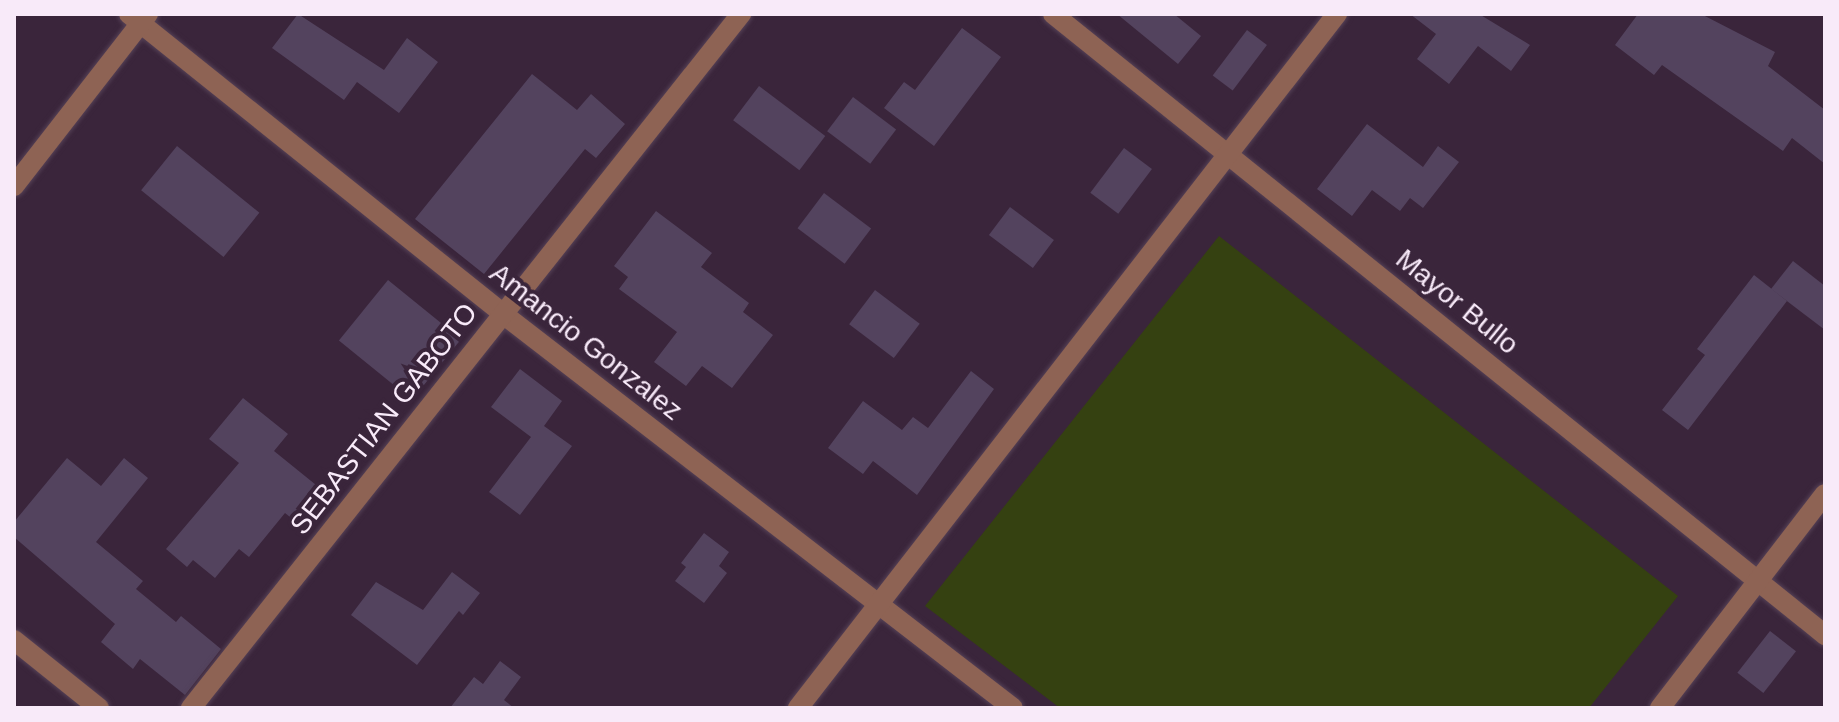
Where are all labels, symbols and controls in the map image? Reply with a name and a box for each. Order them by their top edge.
street label: Mayor Bullo [1389,242,1525,362]
street label: Amancio Gonzalez [483,256,689,428]
street label: SEBASTIAN GABOTO [283,297,485,541]

